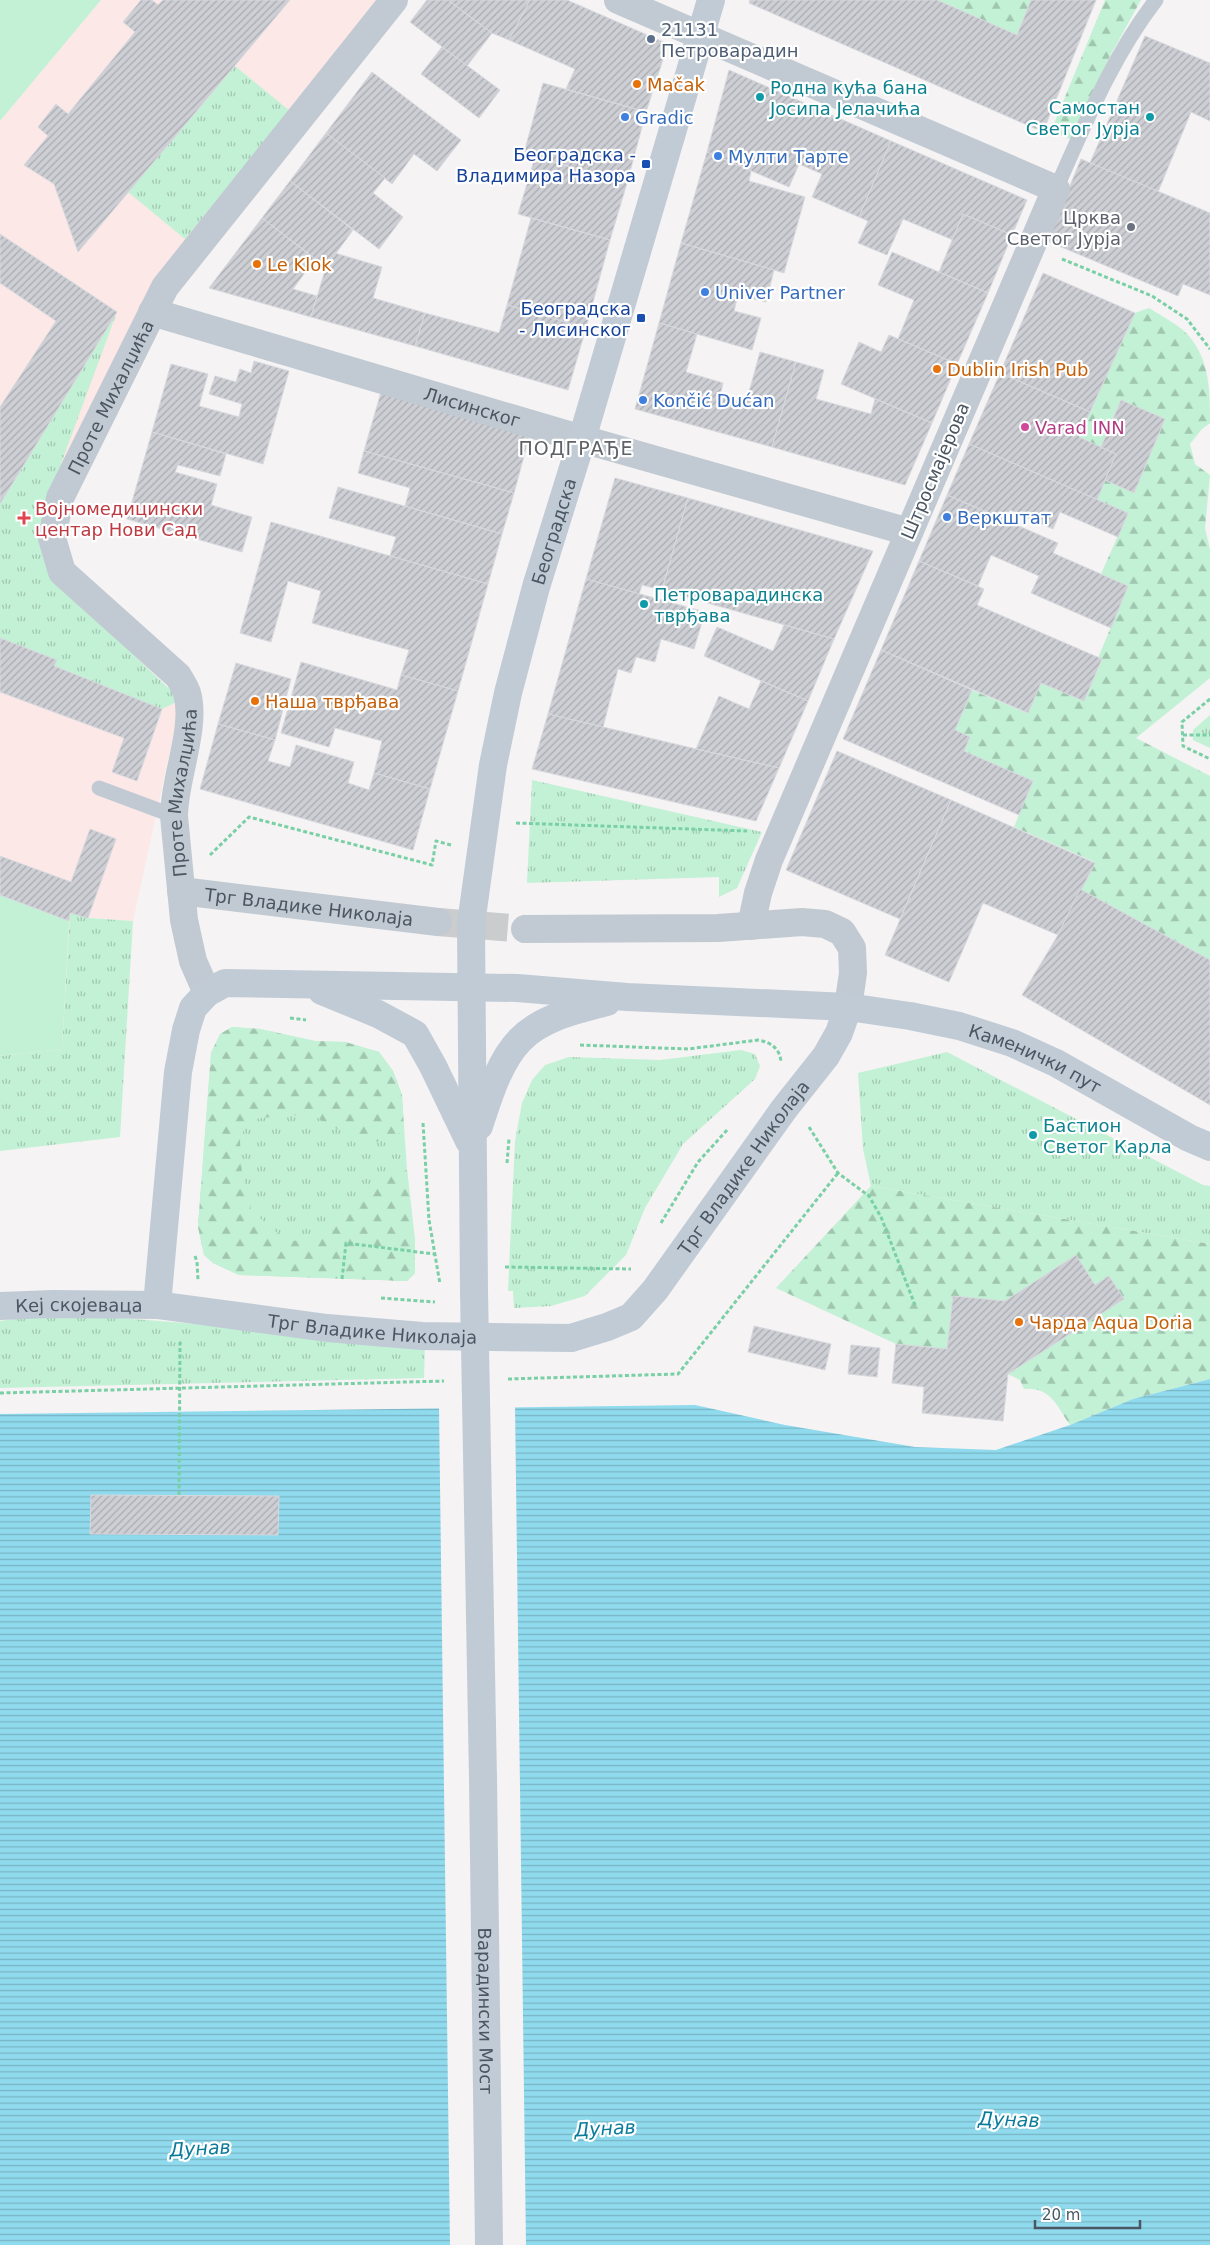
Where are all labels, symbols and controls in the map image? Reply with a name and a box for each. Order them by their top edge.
place label: 21131 Петроварадин [661,19,799,61]
marker: 21131 Петроварадин [645,33,657,45]
place label: Mačak [647,74,705,95]
place label: Родна кућа бана Јосипа Јелачића [769,77,928,119]
marker: Mačak [631,78,643,90]
marker: Родна кућа бана Јосипа Јелачића [754,91,766,103]
place label: Самостан Светог Јурја [1026,97,1140,139]
place label: Gradic [635,107,694,128]
marker: Gradic [619,111,631,123]
marker: Самостан Светог Јурја [1144,111,1156,123]
place label: Београдска - Владимира Назора [456,144,636,186]
place label: Мулти Тарте [728,146,849,167]
marker: Мулти Тарте [712,150,724,162]
marker: Београдска - Владимира Назора [640,158,652,170]
place label: Црква Светог Јурја [1007,207,1121,249]
marker: Црква Светог Јурја [1125,221,1137,233]
place label: Le Klok [267,254,332,275]
marker: Le Klok [251,258,263,270]
place label: Univer Partner [715,282,845,303]
marker: Univer Partner [699,286,711,298]
place label: Београдска - Лисинског [519,298,631,340]
marker: Београдска - Лисинског [635,312,647,324]
street label: Проте Михалџића [63,316,158,478]
place label: Dublin Irish Pub [947,359,1088,380]
marker: Dublin Irish Pub [931,363,943,375]
street label: Лисинског [421,382,523,431]
place label: Končić Dućan [653,390,774,411]
marker: Končić Dućan [637,394,649,406]
street label: Штросмајерова [897,399,973,543]
place label: Varad INN [1035,417,1125,438]
marker: Varad INN [1019,421,1031,433]
district label: ПОДГРАЂЕ [518,437,634,459]
street label: Београдска [527,475,580,587]
place label: Војномедицински центар Нови Сад [35,498,203,540]
place label: Веркштат [957,507,1051,528]
marker: Војномедицински центар Нови Сад [17,511,31,525]
marker: Веркштат [941,511,953,523]
place label: Петроварадинска тврђава [654,584,823,626]
marker: Петроварадинска тврђава [638,598,650,610]
place label: Наша тврђава [265,691,399,712]
marker: Наша тврђава [249,695,261,707]
street label: Проте Михалџића [163,708,200,878]
street label: Трг Владике Николаја [203,883,415,929]
street label: Каменички пут [966,1019,1105,1097]
street label: Трг Владике Николаја [673,1076,813,1259]
place label: Бастион Светог Карла [1043,1115,1172,1157]
marker: Бастион Светог Карла [1027,1129,1039,1141]
street label: Кеј скојеваца [15,1293,143,1316]
street label: Трг Владике Николаја [265,1309,477,1347]
place label: Чарда Aqua Doria [1029,1312,1193,1333]
marker: Чарда Aqua Doria [1013,1316,1025,1328]
street label: Варадински Мост [474,1927,498,2095]
water label: Дунав [977,2107,1040,2131]
water label: Дунав [573,2115,636,2141]
water label: Дунав [168,2135,231,2161]
scale bar [1035,2198,1140,2230]
text: 20 m [1042,2206,1080,2224]

